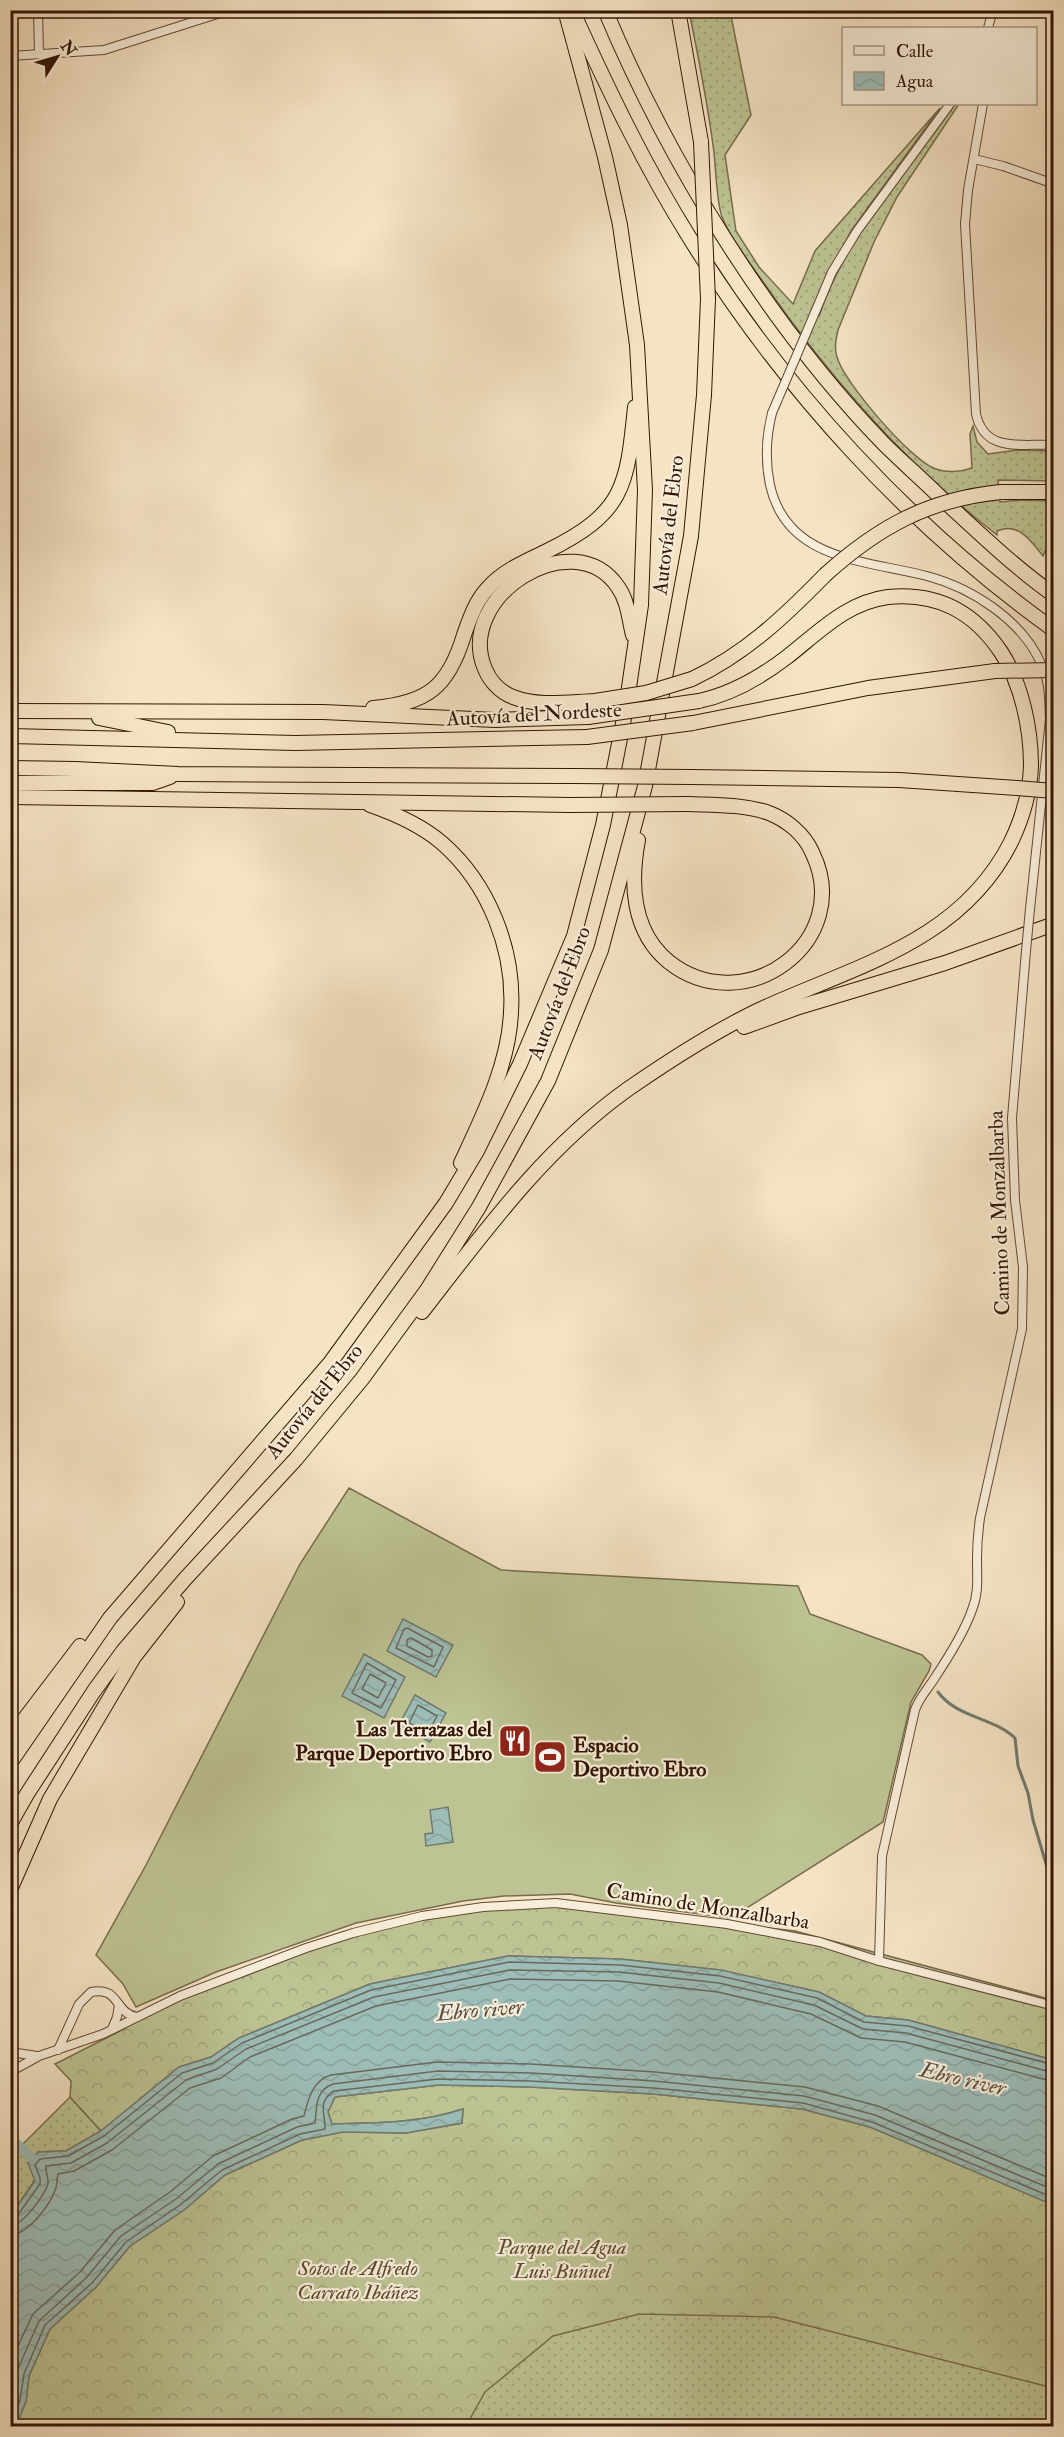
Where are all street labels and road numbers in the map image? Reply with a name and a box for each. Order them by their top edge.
street label: Autovía del Ebro [646,454,690,597]
street label: Autovía del Nordeste [445,696,623,733]
street label: Autovía del Ebro [521,923,597,1065]
street label: Camino de Monzalbarba [982,1110,1017,1316]
street label: Autovía del Ebro [259,1338,369,1465]
street label: Camino de Monzalbarba [604,1877,812,1936]

